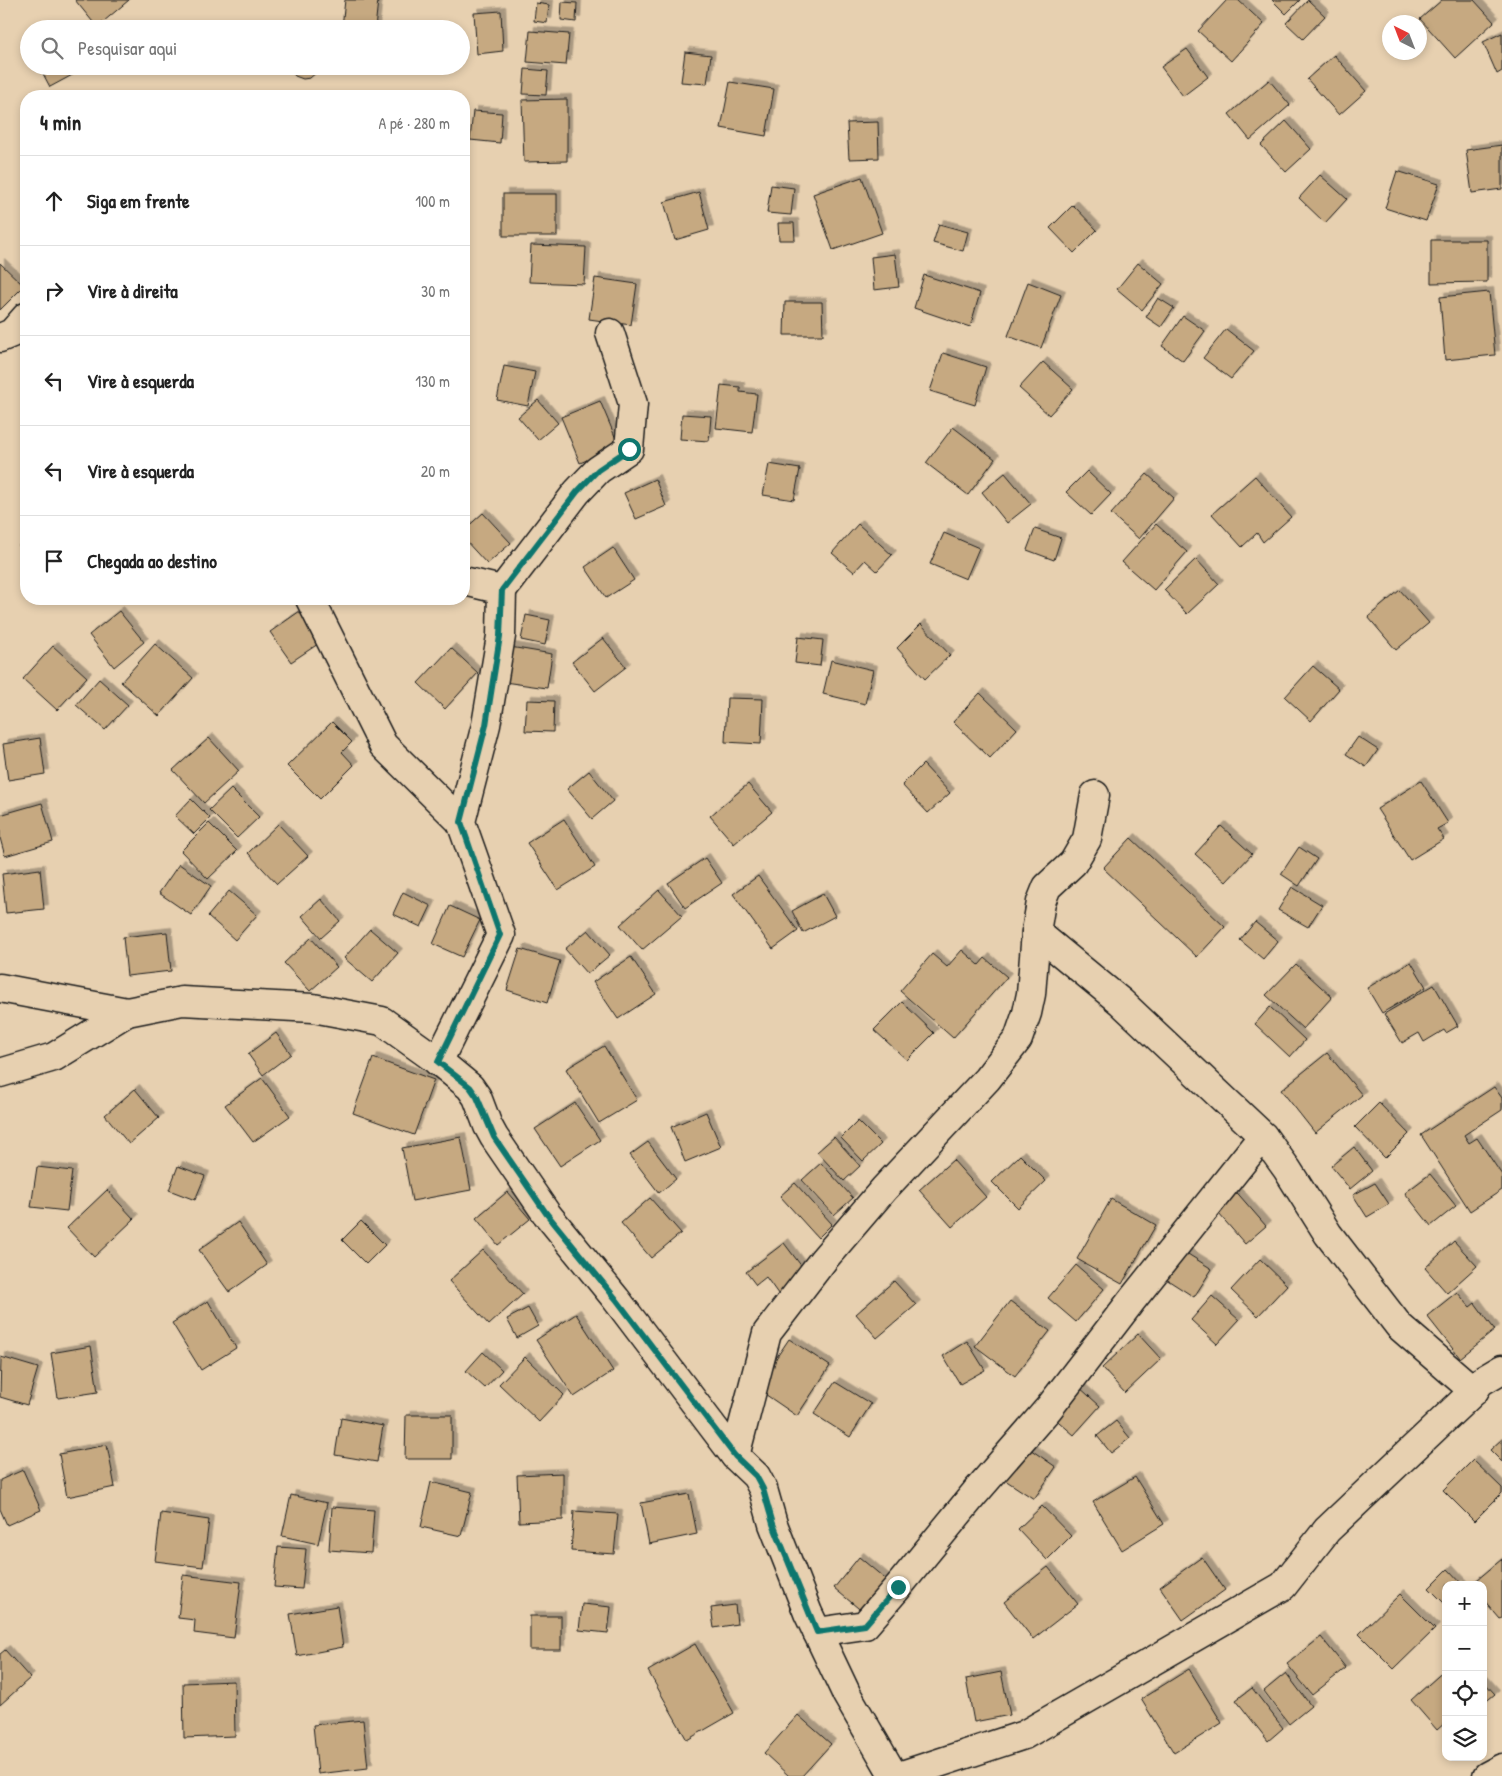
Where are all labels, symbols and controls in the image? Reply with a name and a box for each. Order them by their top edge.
north arrow [1382,15,1427,60]
search box [20,20,470,75]
icon: search [38,34,66,62]
text: Pesquisar aqui [78,35,177,61]
text: 4 min [40,108,81,137]
text: A pé · 280 m [379,112,450,134]
icon: ahead [40,187,68,215]
text: Siga em frente [87,188,190,214]
text: 100 m [415,190,450,212]
icon: right [40,277,68,305]
text: Vire à direita [87,278,178,304]
text: 30 m [421,280,450,302]
icon: left [40,367,68,395]
text: Vire à esquerda [87,368,194,394]
text: 130 m [415,370,450,392]
route start [618,438,641,461]
icon: left [40,457,68,485]
text: Vire à esquerda [87,458,194,484]
text: 20 m [421,460,450,482]
icon: arrive [40,547,68,575]
text: Chegada ao destino [87,548,217,574]
route end [887,1576,910,1599]
map controls [1442,1581,1487,1761]
button: + [1442,1581,1487,1626]
button: − [1442,1626,1487,1671]
button: locate [1442,1671,1487,1716]
button: layers [1442,1716,1487,1761]

